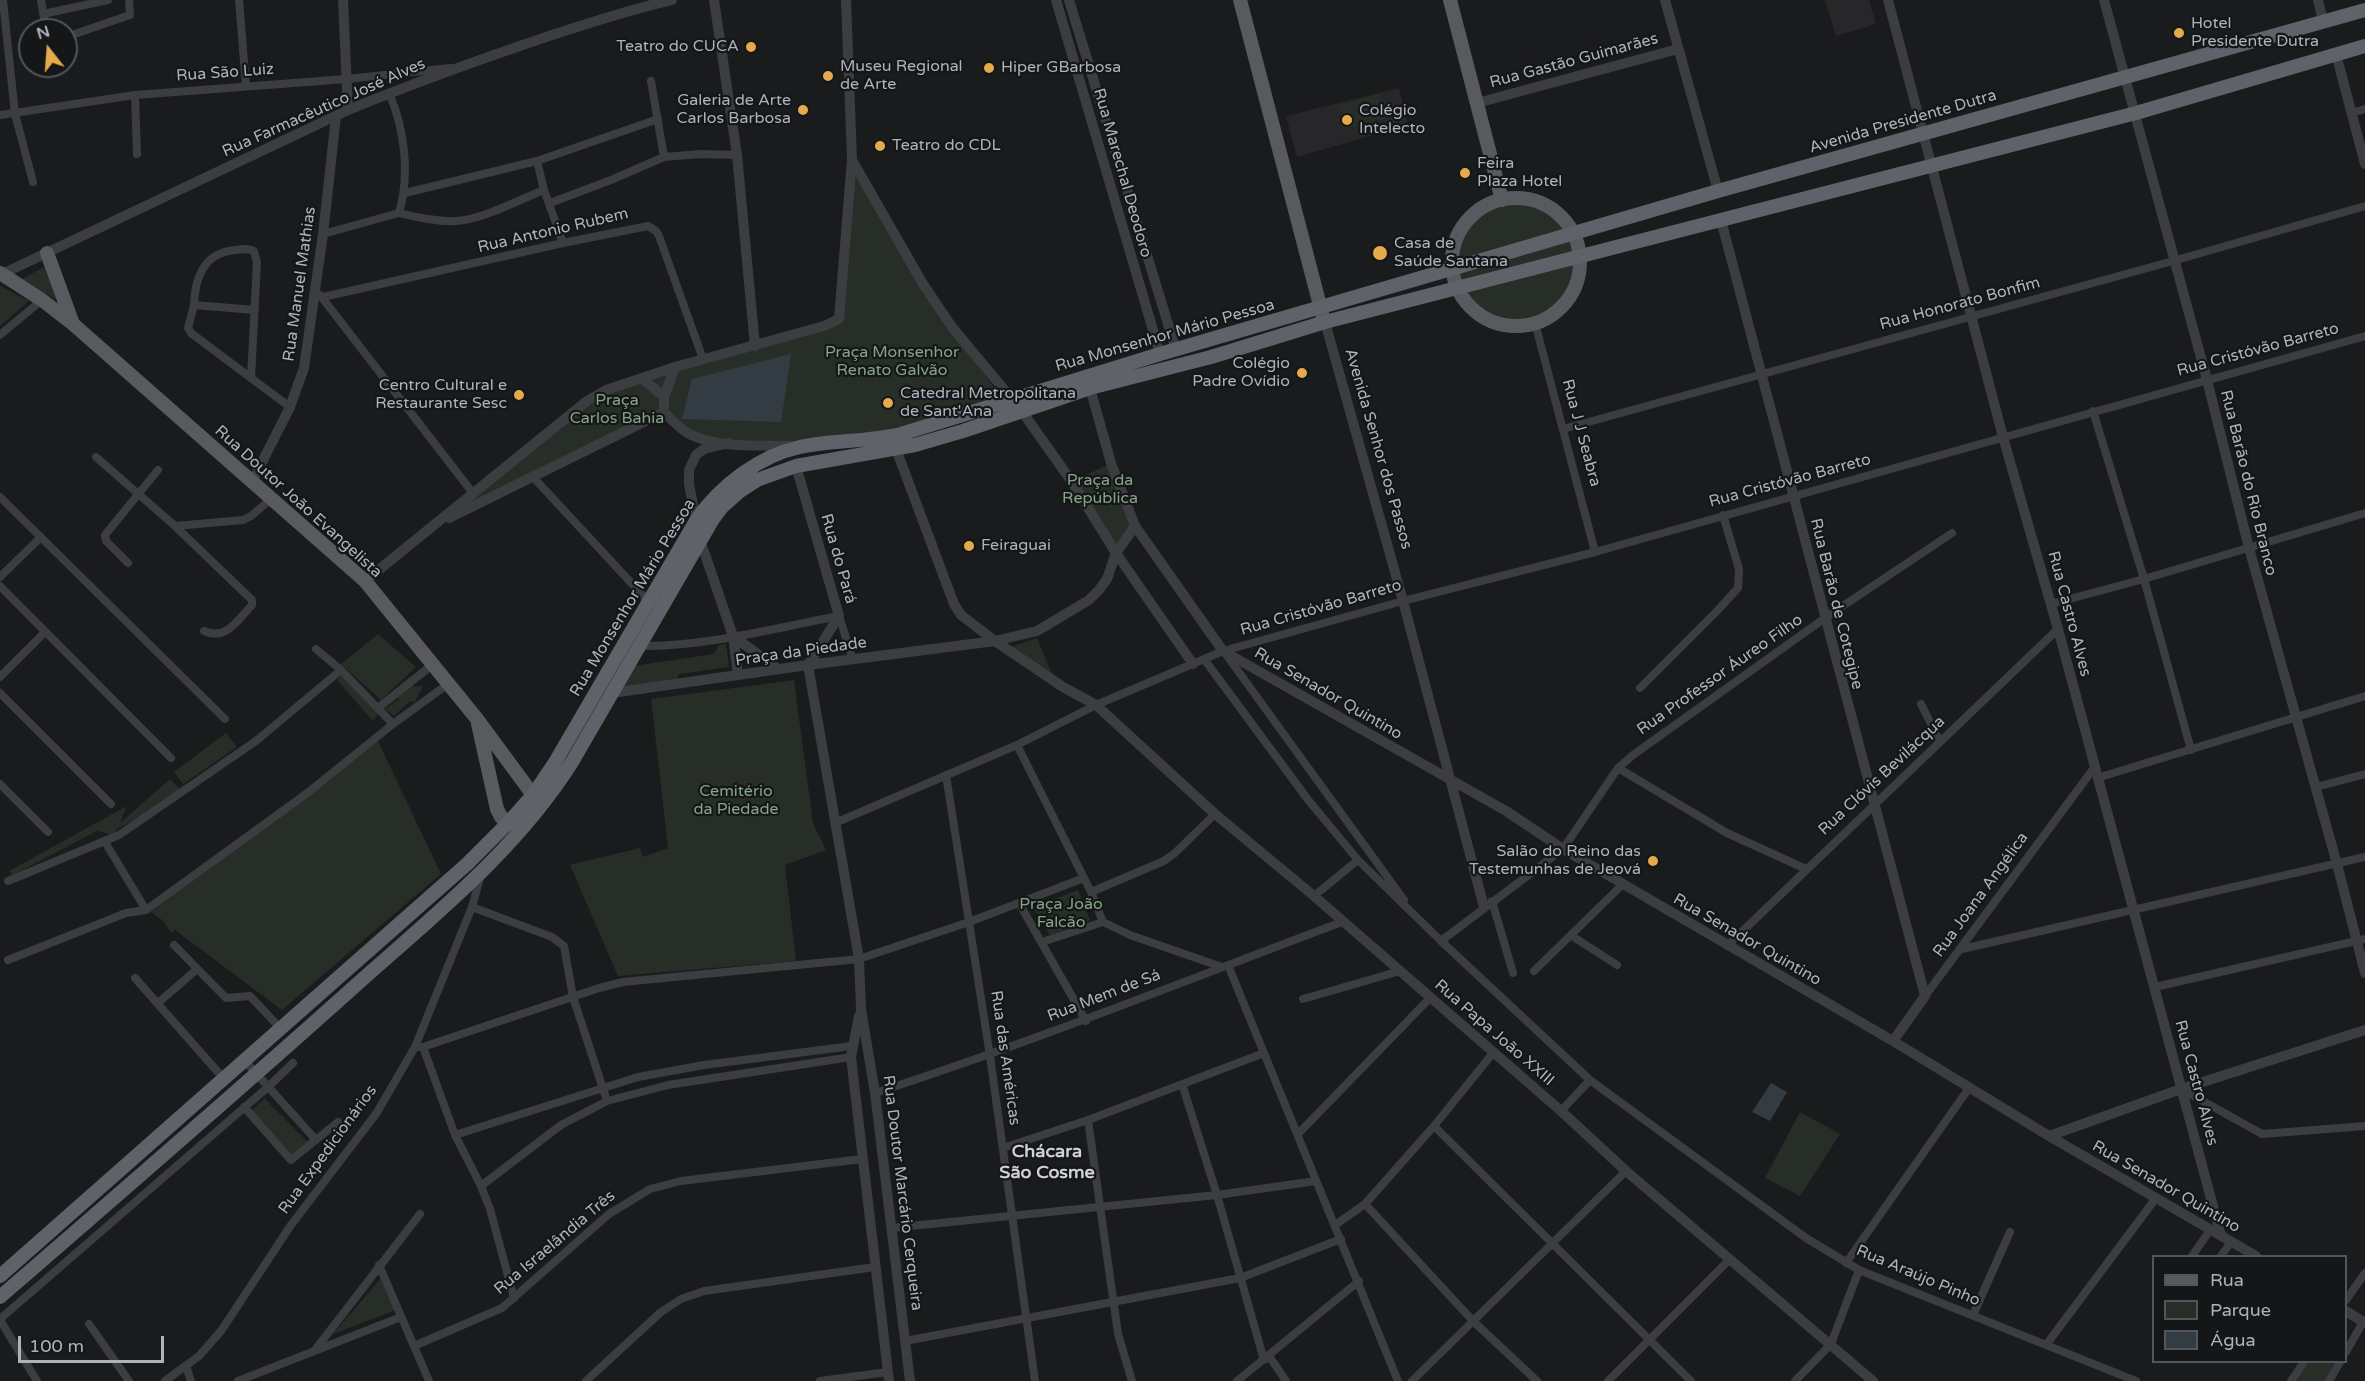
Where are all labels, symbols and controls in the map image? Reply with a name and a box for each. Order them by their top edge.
place label: Hotel Presidente Dutra [2191,14,2319,52]
north arrow [18,18,78,78]
text: N [34,21,52,44]
marker: Hotel Presidente Dutra [2172,26,2186,40]
street label: Rua Gastão Guimarães [1488,29,1660,93]
place label: Teatro do CUCA [616,37,739,57]
marker: Teatro do CUCA [744,40,758,54]
street label: Rua Farmacêutico José Alves [219,54,429,162]
place label: Museu Regional de Arte [840,57,963,95]
place label: Hiper GBarbosa [1001,58,1121,78]
street label: Rua São Luiz [175,60,275,86]
marker: Hiper GBarbosa [982,61,996,75]
marker: Museu Regional de Arte [821,69,835,83]
street label: Rua Marechal Deodoro [1089,86,1155,260]
street label: Avenida Presidente Dutra [1807,86,1999,158]
place label: Galeria de Arte Carlos Barbosa [677,91,791,129]
place label: Colégio Intelecto [1359,101,1425,139]
marker: Galeria de Arte Carlos Barbosa [796,103,810,117]
marker: Colégio Intelecto [1340,113,1354,127]
place label: Teatro do CDL [892,136,1001,156]
marker: Teatro do CDL [873,139,887,153]
place label: Feira Plaza Hotel [1477,154,1562,192]
marker: Feira Plaza Hotel [1458,166,1472,180]
street label: Rua Antonio Rubem [476,204,630,258]
street label: Rua Manuel Mathias [280,205,320,363]
place label: Casa de Saúde Santana [1394,234,1508,272]
marker: Casa de Saúde Santana [1371,244,1389,262]
street label: Rua Honorato Bonfim [1878,273,2042,335]
street label: Rua Monsenhor Mário Pessoa [1053,295,1277,377]
street label: Rua Cristóvão Barreto [2175,319,2341,381]
park label: Praça Monsenhor Renato Galvão [825,343,959,381]
street label: Avenida Senhor dos Passos [1340,346,1416,552]
place label: Colégio Padre Ovídio [1192,354,1290,392]
marker: Colégio Padre Ovídio [1295,366,1309,380]
place label: Centro Cultural e Restaurante Sesc [375,376,507,414]
street label: Rua J J Seabra [1557,377,1605,489]
place label: Catedral Metropolitana de Sant'Ana [900,384,1076,422]
marker: Centro Cultural e Restaurante Sesc [512,388,526,402]
street label: Rua Barão do Rio Branco [2216,388,2280,578]
park label: Praça Carlos Bahia [570,391,664,429]
marker: Catedral Metropolitana de Sant'Ana [881,396,895,410]
street label: Rua Doutor João Evangelista [210,422,386,582]
street label: Rua Cristóvão Barreto [1707,450,1873,512]
park label: Praça da República [1062,471,1138,509]
street label: Rua Monsenhor Mário Pessoa [566,496,700,700]
street label: Rua do Pará [816,512,860,606]
street label: Rua Barão de Cotegipe [1805,517,1867,691]
place label: Feiraguai [981,536,1051,556]
marker: Feiraguai [962,539,976,553]
street label: Rua Castro Alves [2043,549,2095,679]
street label: Rua Cristóvão Barreto [1238,576,1404,640]
street label: Rua Professor Áureo Filho [1633,610,1807,740]
street label: Praça da Piedade [734,633,868,671]
street label: Rua Senador Quintino [1251,644,1405,744]
street label: Rua Clóvis Bevilácqua [1815,712,1949,840]
park label: Cemitério da Piedade [693,782,779,820]
street label: Rua Joana Angélica [1929,829,2033,961]
place label: Salão do Reino das Testemunhas de Jeová [1469,842,1641,880]
marker: Salão do Reino das Testemunhas de Jeová [1646,854,1660,868]
street label: Rua Senador Quintino [1670,890,1824,990]
park label: Praça João Falcão [1019,895,1103,933]
street label: Rua Mem de Sá [1045,966,1163,1026]
street label: Rua Papa João XXIII [1430,976,1558,1090]
street label: Rua das Américas [986,989,1024,1127]
street label: Rua Castro Alves [2170,1018,2222,1148]
street label: Rua Doutor Marcário Cerqueira [878,1074,926,1312]
street label: Rua Expedicionários [275,1082,381,1218]
street label: Rua Senador Quintino [2089,1137,2243,1237]
district label: Chácara São Cosme [999,1141,1095,1184]
street label: Rua Israelândia Três [491,1187,619,1299]
street label: Rua Araújo Pinho [1853,1241,1983,1311]
legend [2152,1255,2347,1363]
text: Rua [2210,1269,2244,1291]
text: Parque [2210,1299,2271,1321]
scale bar [21,1324,166,1362]
text: Água [2210,1329,2256,1351]
text: 100 m [29,1335,84,1357]

